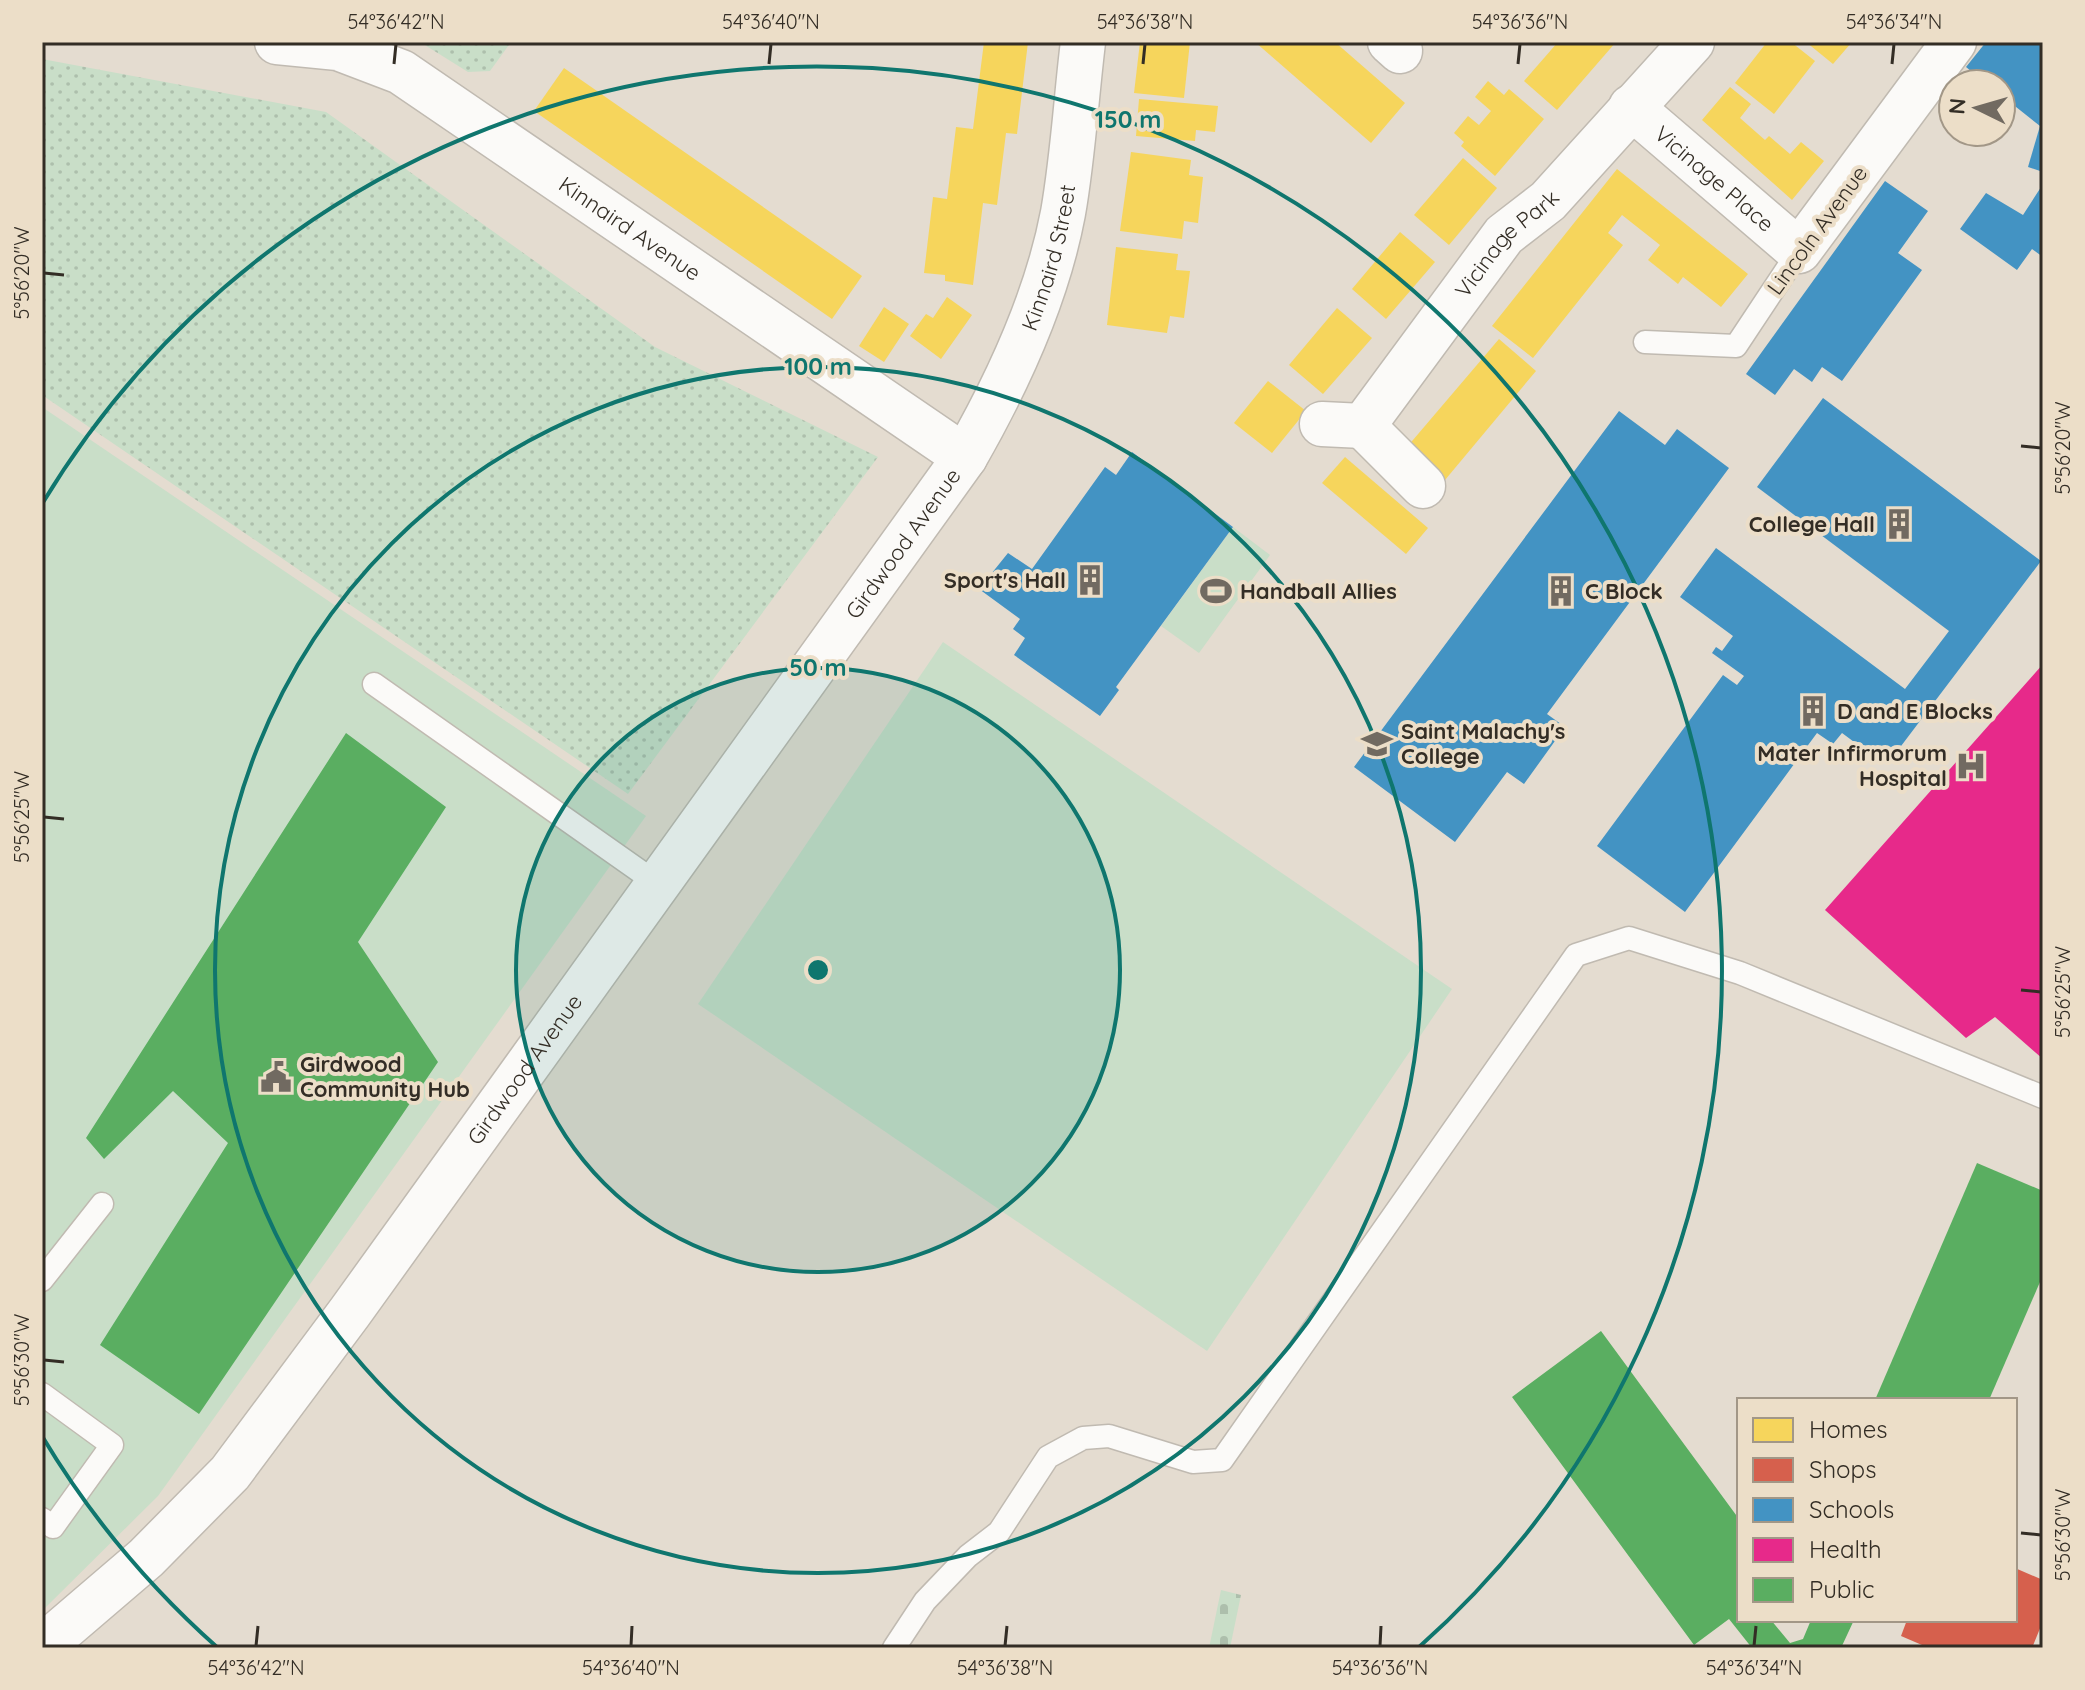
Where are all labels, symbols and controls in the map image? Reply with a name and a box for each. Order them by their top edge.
text: 54°36'42"N [347,9,445,34]
text: 54°36'40"N [722,9,820,34]
text: 54°36'38"N [1097,9,1193,34]
text: 54°36'36"N [1472,9,1568,34]
text: 54°36'34"N [1846,9,1942,34]
north arrow [1937,68,2017,148]
text: N [1942,97,1972,116]
text: 150 m [1095,104,1161,134]
street label: Vicinage Place [1649,120,1780,238]
street label: Lincoln Avenue [1761,160,1873,300]
street label: Kinnaird Avenue [554,170,706,287]
street label: Kinnaird Street [1015,183,1081,335]
street label: Vicinage Park [1449,184,1565,303]
text: 5°56'20"W [9,226,34,320]
text: 100 m [784,351,852,381]
text: 5°56'20"W [2050,401,2075,495]
street label: Girdwood Avenue [839,462,967,624]
building icon: College Hall [1882,507,1916,541]
place label: College Hall [1749,510,1875,538]
building icon: Sport's Hall [1073,563,1107,597]
place label: Sport's Hall [944,566,1066,594]
sports icon: Handball Allies [1199,574,1233,608]
building icon: C Block [1544,574,1578,608]
place label: Handball Allies [1240,577,1397,605]
place label: C Block [1585,577,1663,605]
text: 50 m [789,652,847,682]
building icon: D and E Blocks [1796,694,1830,728]
place label: D and E Blocks [1837,697,1993,725]
place label: Saint Malachy's College [1401,717,1565,770]
school or university icon: Saint Malachy's College [1360,727,1394,761]
place label: Mater Infirmorum Hospital [1757,739,1947,792]
hospital icon: Mater Infirmorum Hospital [1954,749,1988,783]
text: 5°56'25"W [9,771,34,863]
text: 5°56'25"W [2050,946,2075,1038]
centre of rings [804,956,832,984]
street label: Girdwood Avenue [461,989,588,1150]
place label: Girdwood Community Hub [300,1050,470,1103]
public building icon: Girdwood Community Hub [259,1060,293,1094]
text: 5°56'30"W [9,1314,34,1406]
legend [1737,1398,2017,1622]
text: Homes [1809,1414,1887,1444]
text: Shops [1809,1454,1876,1484]
text: 5°56'30"W [2050,1489,2075,1581]
text: Schools [1809,1494,1894,1524]
text: Health [1809,1534,1882,1564]
text: Public [1809,1574,1874,1604]
text: 54°36'42"N [207,1655,305,1680]
text: 54°36'40"N [582,1655,680,1680]
text: 54°36'38"N [957,1655,1053,1680]
text: 54°36'36"N [1332,1655,1428,1680]
text: 54°36'34"N [1706,1655,1802,1680]

